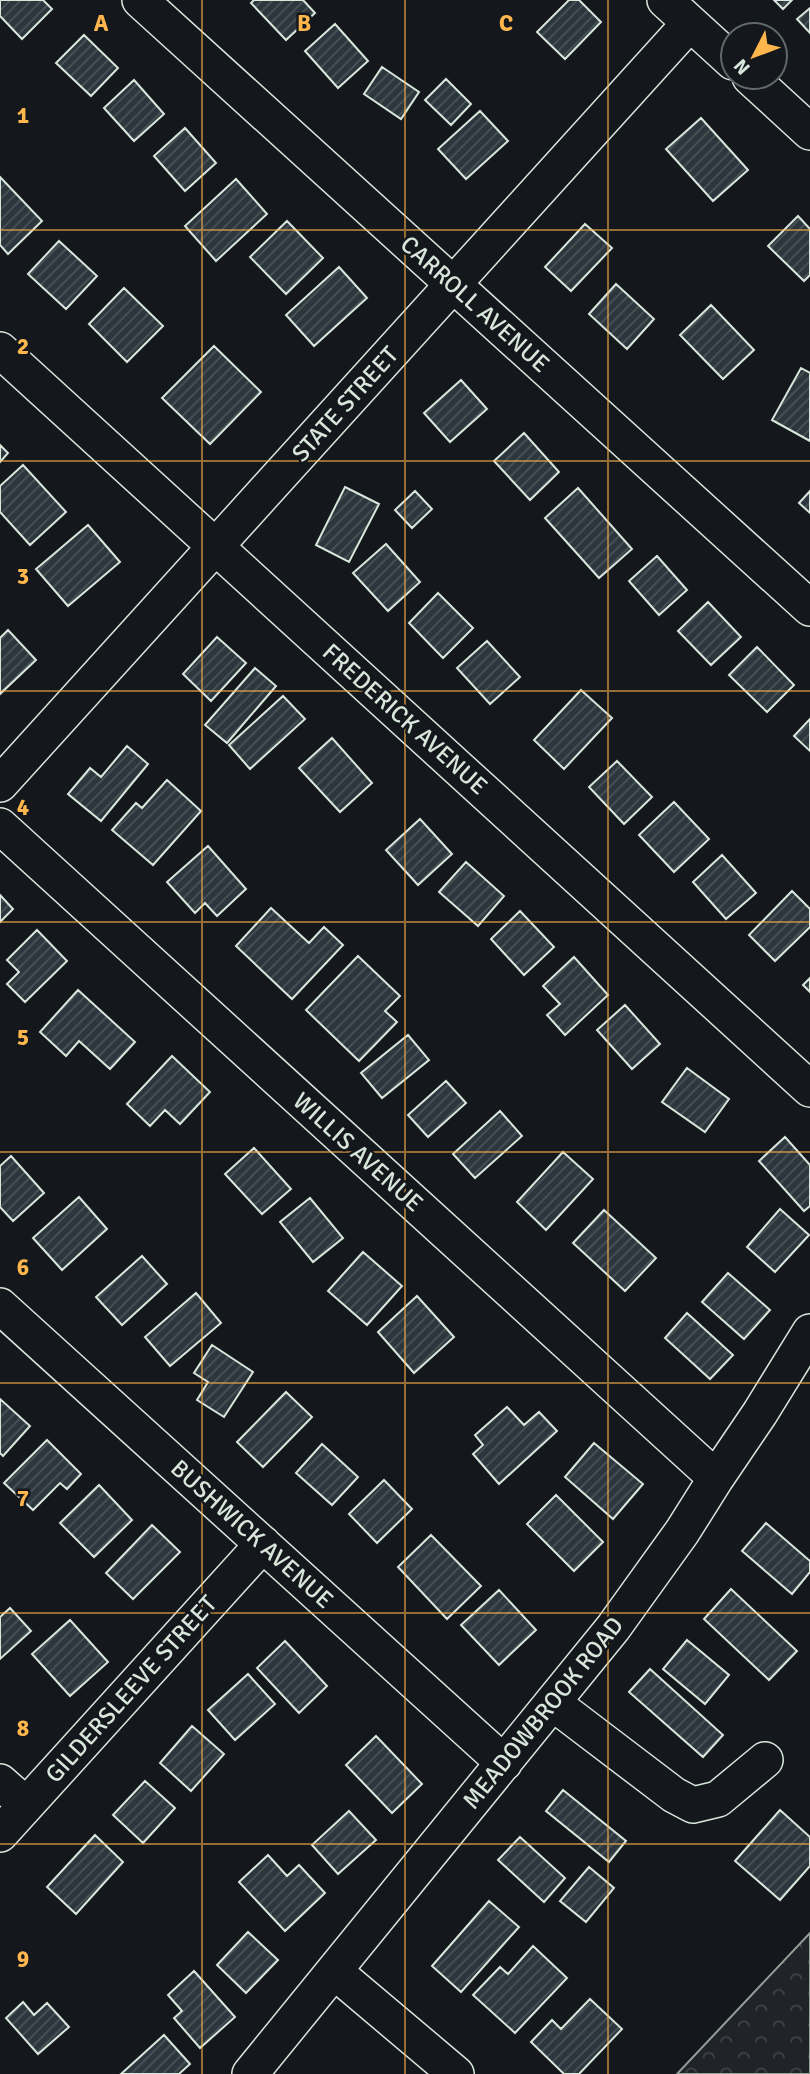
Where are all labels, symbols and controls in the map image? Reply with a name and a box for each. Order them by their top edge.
text: A [94,9,109,38]
text: B [297,9,311,38]
text: C [499,9,513,38]
north arrow [719,21,789,91]
text: N [729,54,755,80]
text: 1 [17,101,29,130]
street label: CARROLL AVENUE [394,229,556,379]
text: 2 [17,332,29,361]
street label: STATE STREET [285,340,405,468]
text: 3 [17,562,29,591]
street label: FREDERICK AVENUE [316,637,494,801]
text: 4 [17,793,29,822]
text: 5 [17,1023,29,1052]
street label: WILLIS AVENUE [287,1086,429,1218]
text: 6 [17,1253,29,1282]
street label: BUSHWICK AVENUE [165,1453,339,1615]
text: 7 [17,1484,29,1513]
street label: GILDERSLEEVE STREET [39,1589,223,1789]
street label: MEADOWBROOK ROAD [456,1611,630,1815]
text: 8 [17,1714,29,1743]
text: 9 [17,1945,29,1974]

